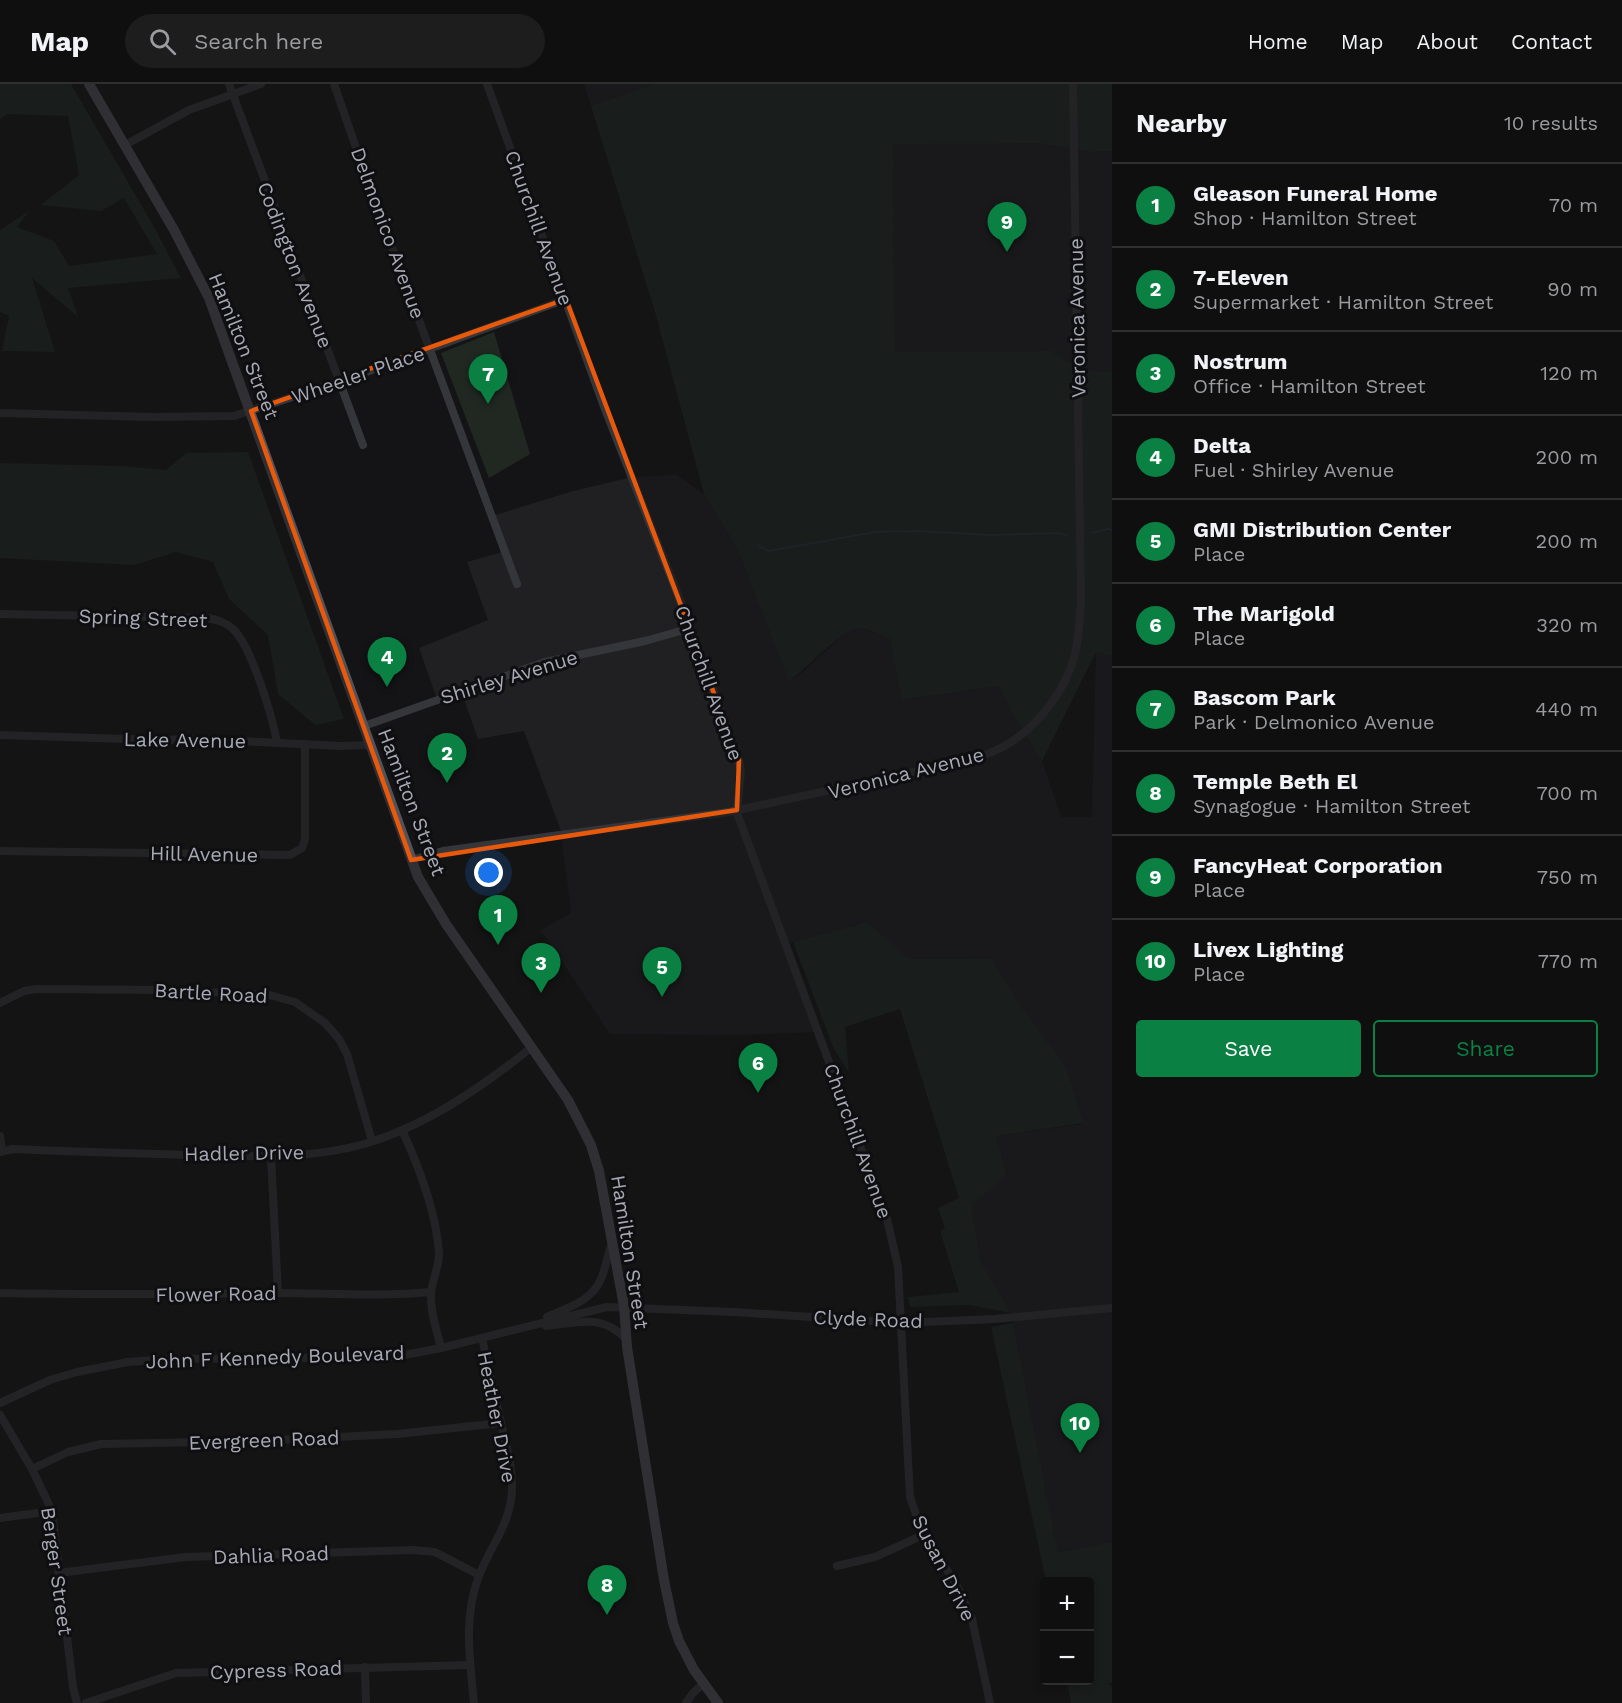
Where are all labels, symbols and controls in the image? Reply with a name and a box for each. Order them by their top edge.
search box [125,14,545,68]
text: Map [30,25,89,58]
icon: search [146,25,179,58]
text: Search here [194,29,323,54]
text: Home [1248,29,1308,54]
text: Map [1341,29,1384,54]
text: About [1417,29,1478,54]
text: Contact [1511,29,1592,54]
text: Nearby [1136,108,1227,138]
text: 10 results [1504,111,1598,135]
street label: Delmonico Avenue [346,144,430,322]
street label: Churchill Avenue [500,147,578,309]
street label: Codington Avenue [252,178,338,352]
text: Gleason Funeral Home [1193,181,1438,206]
text: 1 [1151,193,1160,217]
text: 70 m [1549,193,1598,217]
pin: 9 [988,202,1026,252]
text: Shop · Hamilton Street [1193,206,1417,230]
street label: Veronica Avenue [1064,238,1090,398]
text: 7-Eleven [1193,265,1289,290]
street label: Hamilton Street [204,269,285,423]
text: 2 [1150,277,1161,301]
text: 90 m [1547,277,1598,301]
text: Supermarket · Hamilton Street [1193,290,1493,314]
street label: Wheeler Place [288,341,428,409]
text: Nostrum [1193,349,1288,374]
pin: 7 [468,354,508,404]
text: 3 [1150,361,1161,385]
text: 120 m [1540,361,1598,385]
text: Office · Hamilton Street [1193,374,1426,398]
text: Delta [1193,433,1251,458]
text: 4 [1149,445,1162,469]
text: 200 m [1536,445,1598,469]
text: Fuel · Shirley Avenue [1193,458,1394,482]
text: GMI Distribution Center [1193,517,1451,542]
text: 5 [1150,529,1161,553]
text: 200 m [1536,529,1598,553]
text: Place [1193,542,1245,566]
text: The Marigold [1193,601,1335,626]
street label: Churchill Avenue [670,602,748,764]
street label: Spring Street [78,604,208,632]
text: 6 [1149,613,1162,637]
text: 320 m [1536,613,1598,637]
text: Place [1193,626,1245,650]
pin: 4 [368,638,406,687]
street label: Shirley Avenue [437,645,581,709]
text: Bascom Park [1193,685,1336,710]
text: 7 [1149,697,1162,721]
text: 440 m [1535,697,1598,721]
text: Park · Delmonico Avenue [1193,710,1435,734]
street label: Hamilton Street [373,725,451,880]
street label: Lake Avenue [124,727,246,753]
pin: 2 [428,734,466,783]
street label: Veronica Avenue [825,742,987,804]
text: Temple Beth El [1193,769,1357,794]
text: 8 [1149,781,1162,805]
text: 700 m [1536,781,1598,805]
text: Synagogue · Hamilton Street [1193,794,1470,818]
street label: Hill Avenue [150,841,258,867]
text: FancyHeat Corporation [1193,853,1443,878]
your location [474,858,503,887]
text: 9 [1149,865,1162,889]
text: 750 m [1537,865,1598,889]
text: Place [1193,878,1245,902]
pin: 1 [478,896,518,945]
text: Livex Lighting [1193,937,1343,962]
pin: 3 [522,944,560,993]
pin: 5 [642,948,682,997]
text: 10 [1145,949,1166,973]
text: 770 m [1538,949,1598,973]
text: Place [1193,962,1245,986]
street label: Bartle Road [154,978,268,1008]
button: Save [1136,1020,1361,1077]
button: Share [1373,1020,1598,1077]
pin: 6 [738,1044,777,1093]
street label: Churchill Avenue [819,1060,897,1222]
street label: Hadler Drive [184,1140,304,1166]
street label: Hamilton Street [606,1173,654,1331]
street label: Flower Road [155,1281,277,1307]
street label: Clyde Road [813,1305,923,1333]
street label: John F Kennedy Boulevard [145,1340,405,1374]
street label: Heather Drive [472,1349,522,1485]
pin: 10 [1060,1404,1100,1453]
street label: Evergreen Road [188,1425,340,1455]
street label: Berger Street [36,1505,78,1637]
street label: Susan Drive [907,1511,981,1625]
street label: Dahlia Road [213,1541,329,1569]
pin: 8 [588,1566,626,1615]
map controls [1040,1577,1094,1685]
button: + [1040,1577,1094,1631]
button: − [1040,1631,1094,1685]
street label: Cypress Road [209,1656,343,1684]

